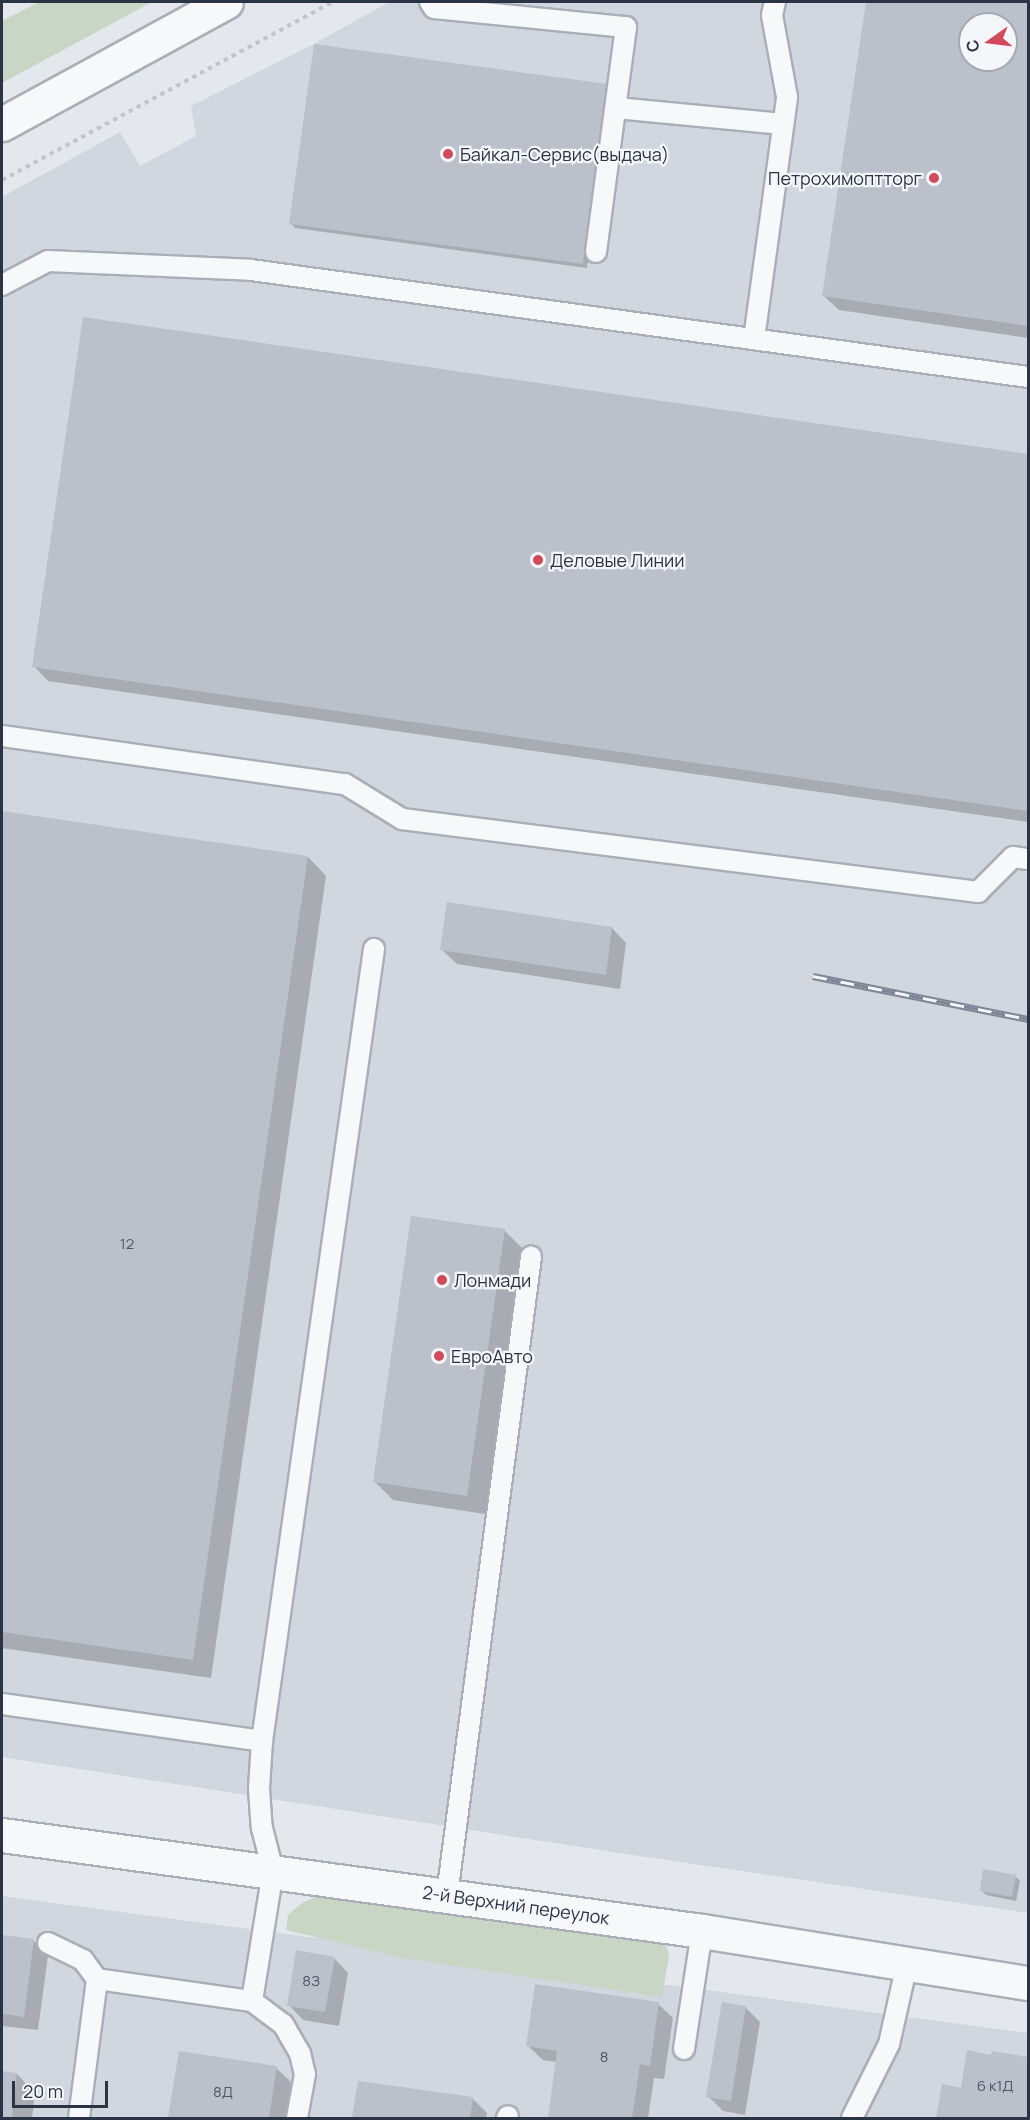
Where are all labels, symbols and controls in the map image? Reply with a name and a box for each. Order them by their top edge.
north arrow [958,12,1018,72]
text: С [960,37,985,54]
place label: Байкал-Сервис(выдача) [460,143,669,165]
marker: Байкал-Сервис(выдача) [441,147,455,161]
place label: Петрохимоптторг [768,167,922,189]
marker: Петрохимоптторг [927,171,941,185]
place label: Деловые Линии [550,549,685,571]
marker: Деловые Линии [531,553,545,567]
house number: 12 [120,1235,134,1253]
place label: Лонмади [454,1269,531,1291]
marker: Лонмади [435,1273,449,1287]
place label: ЕвроАвто [451,1345,533,1367]
marker: ЕвроАвто [432,1349,446,1363]
street label: 2-й Верхний переулок [421,1881,611,1929]
house number: 8З [302,1972,320,1990]
house number: 8 [600,2048,608,2066]
scale bar [15,2069,111,2107]
house number: 6 к1Д [977,2077,1013,2095]
text: 20 m [23,2079,63,2103]
house number: 8Д [213,2083,233,2101]

